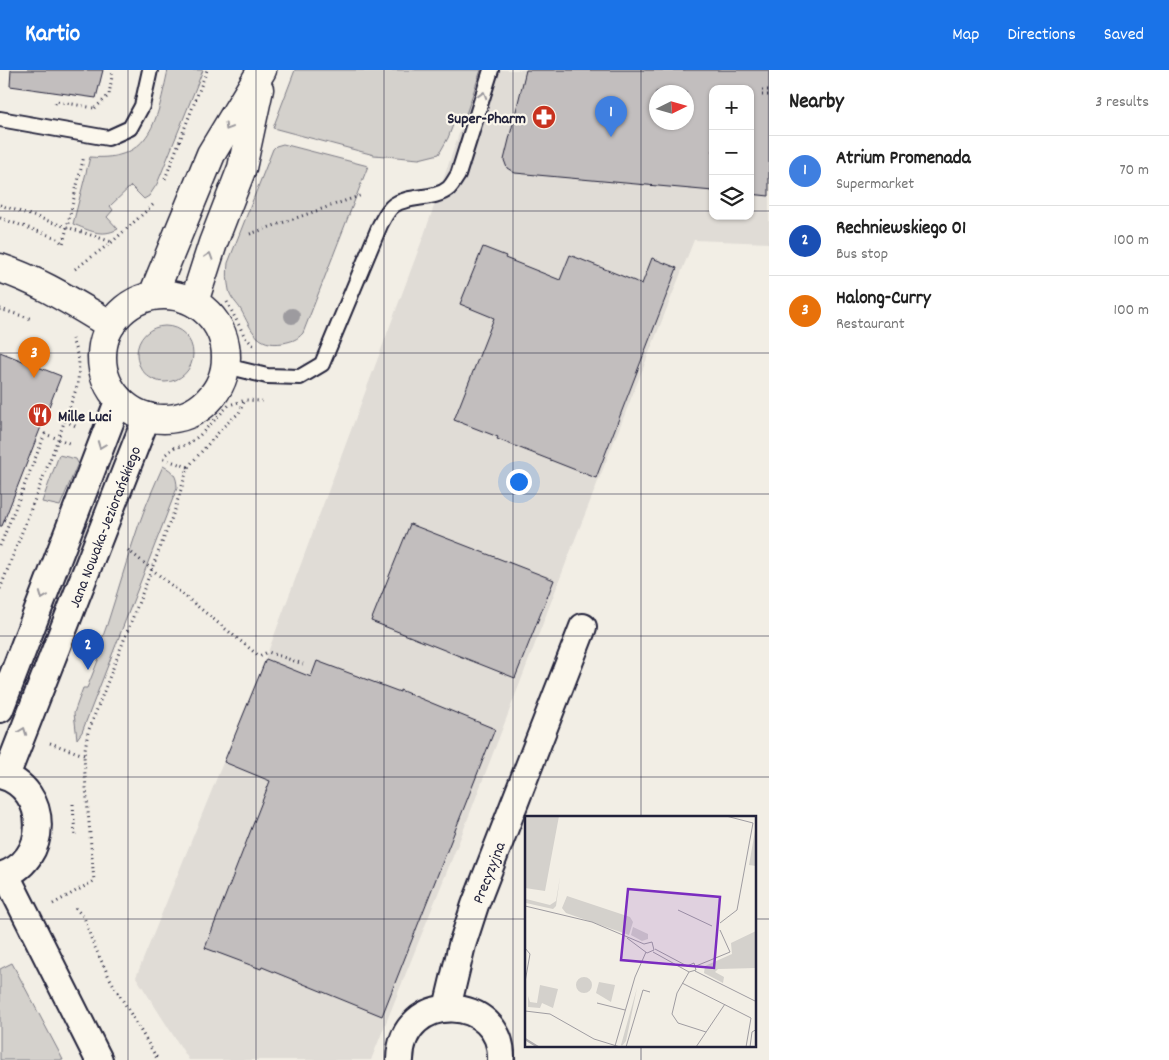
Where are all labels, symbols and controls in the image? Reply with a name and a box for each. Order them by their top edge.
text: Kartio [25,18,80,52]
text: Map [952,23,979,48]
text: Directions [1007,23,1076,48]
text: Saved [1104,23,1144,48]
north arrow [649,85,694,130]
map controls [709,85,754,220]
button: + [709,85,754,130]
text: Nearby [789,88,844,118]
text: 3 results [1095,91,1149,114]
one-way arrow [478,92,488,100]
pin: 1 [595,96,627,137]
pharmacy icon: Super-Pharm [531,104,557,130]
place label: Super-Pharm [447,108,526,131]
one-way arrow [224,121,234,130]
button: − [709,130,754,175]
text: Atrium Promenada [836,146,971,173]
text: 1 [803,159,807,182]
text: 70 m [1119,159,1149,182]
text: Supermarket [836,173,914,196]
button: layers [709,175,754,220]
text: Rechniewskiego 01 [836,216,966,243]
text: 2 [802,229,809,252]
text: 100 m [1113,229,1149,252]
text: Bus stop [836,243,888,266]
one-way arrow [203,252,213,260]
text: Halong-Curry [836,286,931,313]
text: 3 [801,299,809,322]
text: 100 m [1113,299,1149,322]
text: Restaurant [836,313,905,336]
pin: 3 [18,337,50,378]
restaurant icon: Mille Luci [27,402,53,428]
place label: Mille Luci [58,406,111,429]
one-way arrow [97,440,107,448]
street label: Jana Nowaka-Jeziorańskiego [64,443,148,611]
your location [506,469,532,495]
one-way arrow [39,592,49,600]
pin: 2 [72,629,104,670]
one-way arrow [17,727,28,736]
inset map [525,816,756,1048]
street label: Precyzyjna [468,838,513,908]

